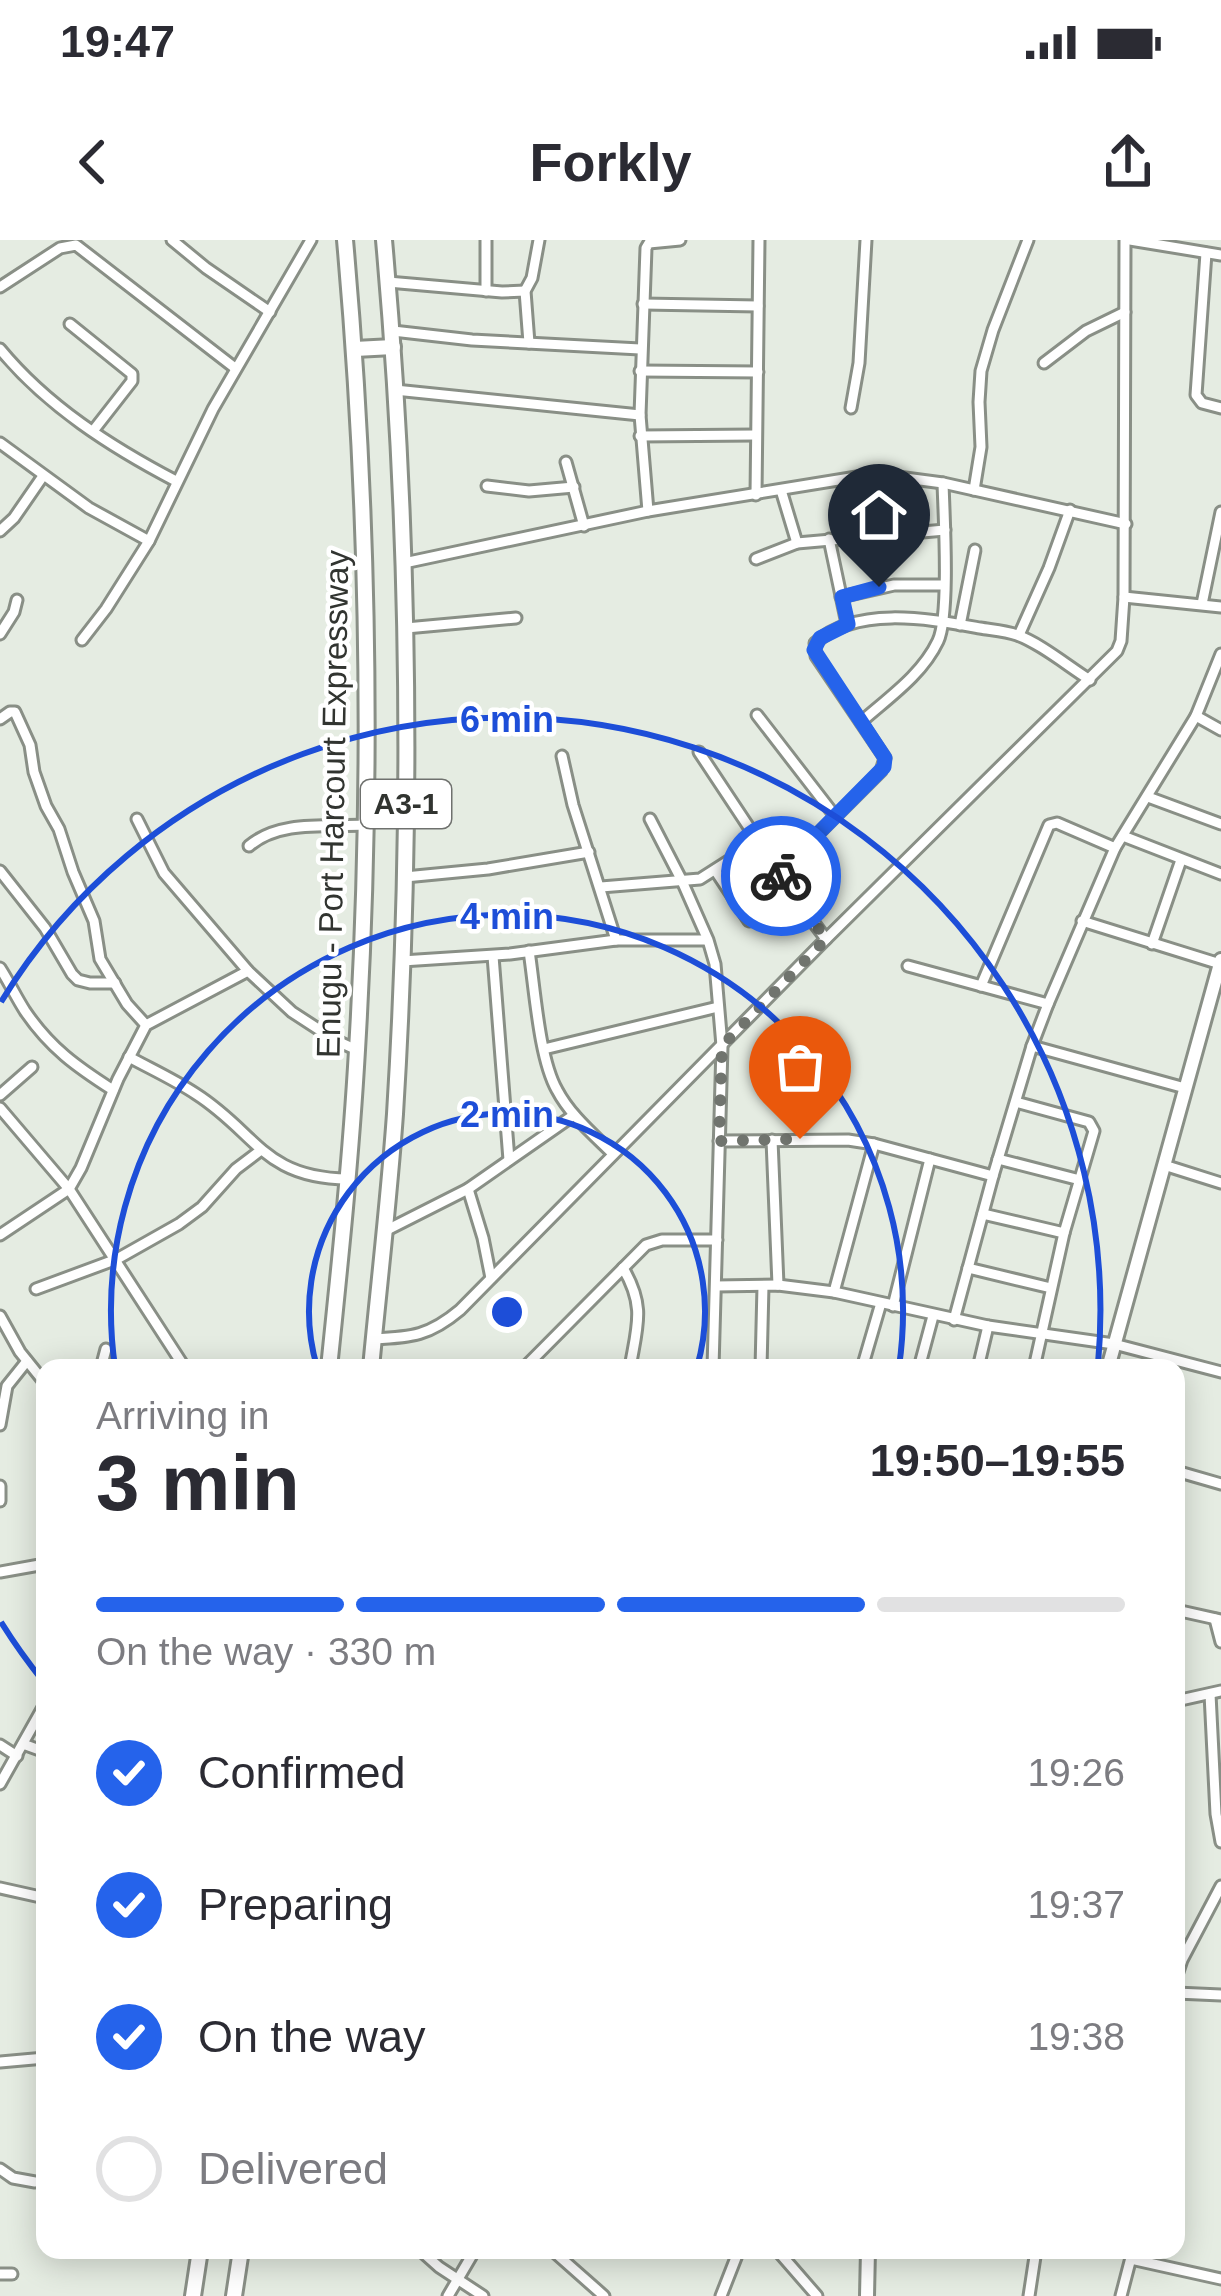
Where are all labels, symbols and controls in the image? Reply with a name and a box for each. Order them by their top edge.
text: 19:47 [60,16,175,67]
icon: back [60,129,126,195]
icon: share [1095,129,1161,195]
text: Forkly [529,132,692,192]
pin [828,464,930,587]
icon: home [846,482,912,548]
street label: Enugu - Port Harcourt Expressway [310,549,355,1058]
text: 6 min [460,699,554,740]
road number: A3-1 [361,780,451,828]
courier [721,816,841,936]
icon: bike [748,843,814,909]
text: 4 min [460,896,554,937]
pin [749,1016,851,1139]
icon: bag [767,1034,833,1100]
text: 2 min [460,1094,554,1135]
centre of rings [486,1291,528,1333]
text: Arriving in [96,1394,269,1437]
text: 19:50–19:55 [870,1435,1125,1486]
text: 3 min [96,1439,300,1527]
text: On the way · 330 m [96,1630,436,1673]
icon: check [96,1740,162,1806]
text: Confirmed [198,1747,406,1798]
text: 19:26 [1027,1751,1125,1794]
icon: check [96,1872,162,1938]
text: Preparing [198,1879,393,1930]
text: 19:37 [1027,1883,1125,1926]
icon: check [96,2004,162,2070]
text: On the way [198,2011,426,2062]
text: 19:38 [1027,2015,1125,2058]
text: Delivered [198,2143,388,2194]

